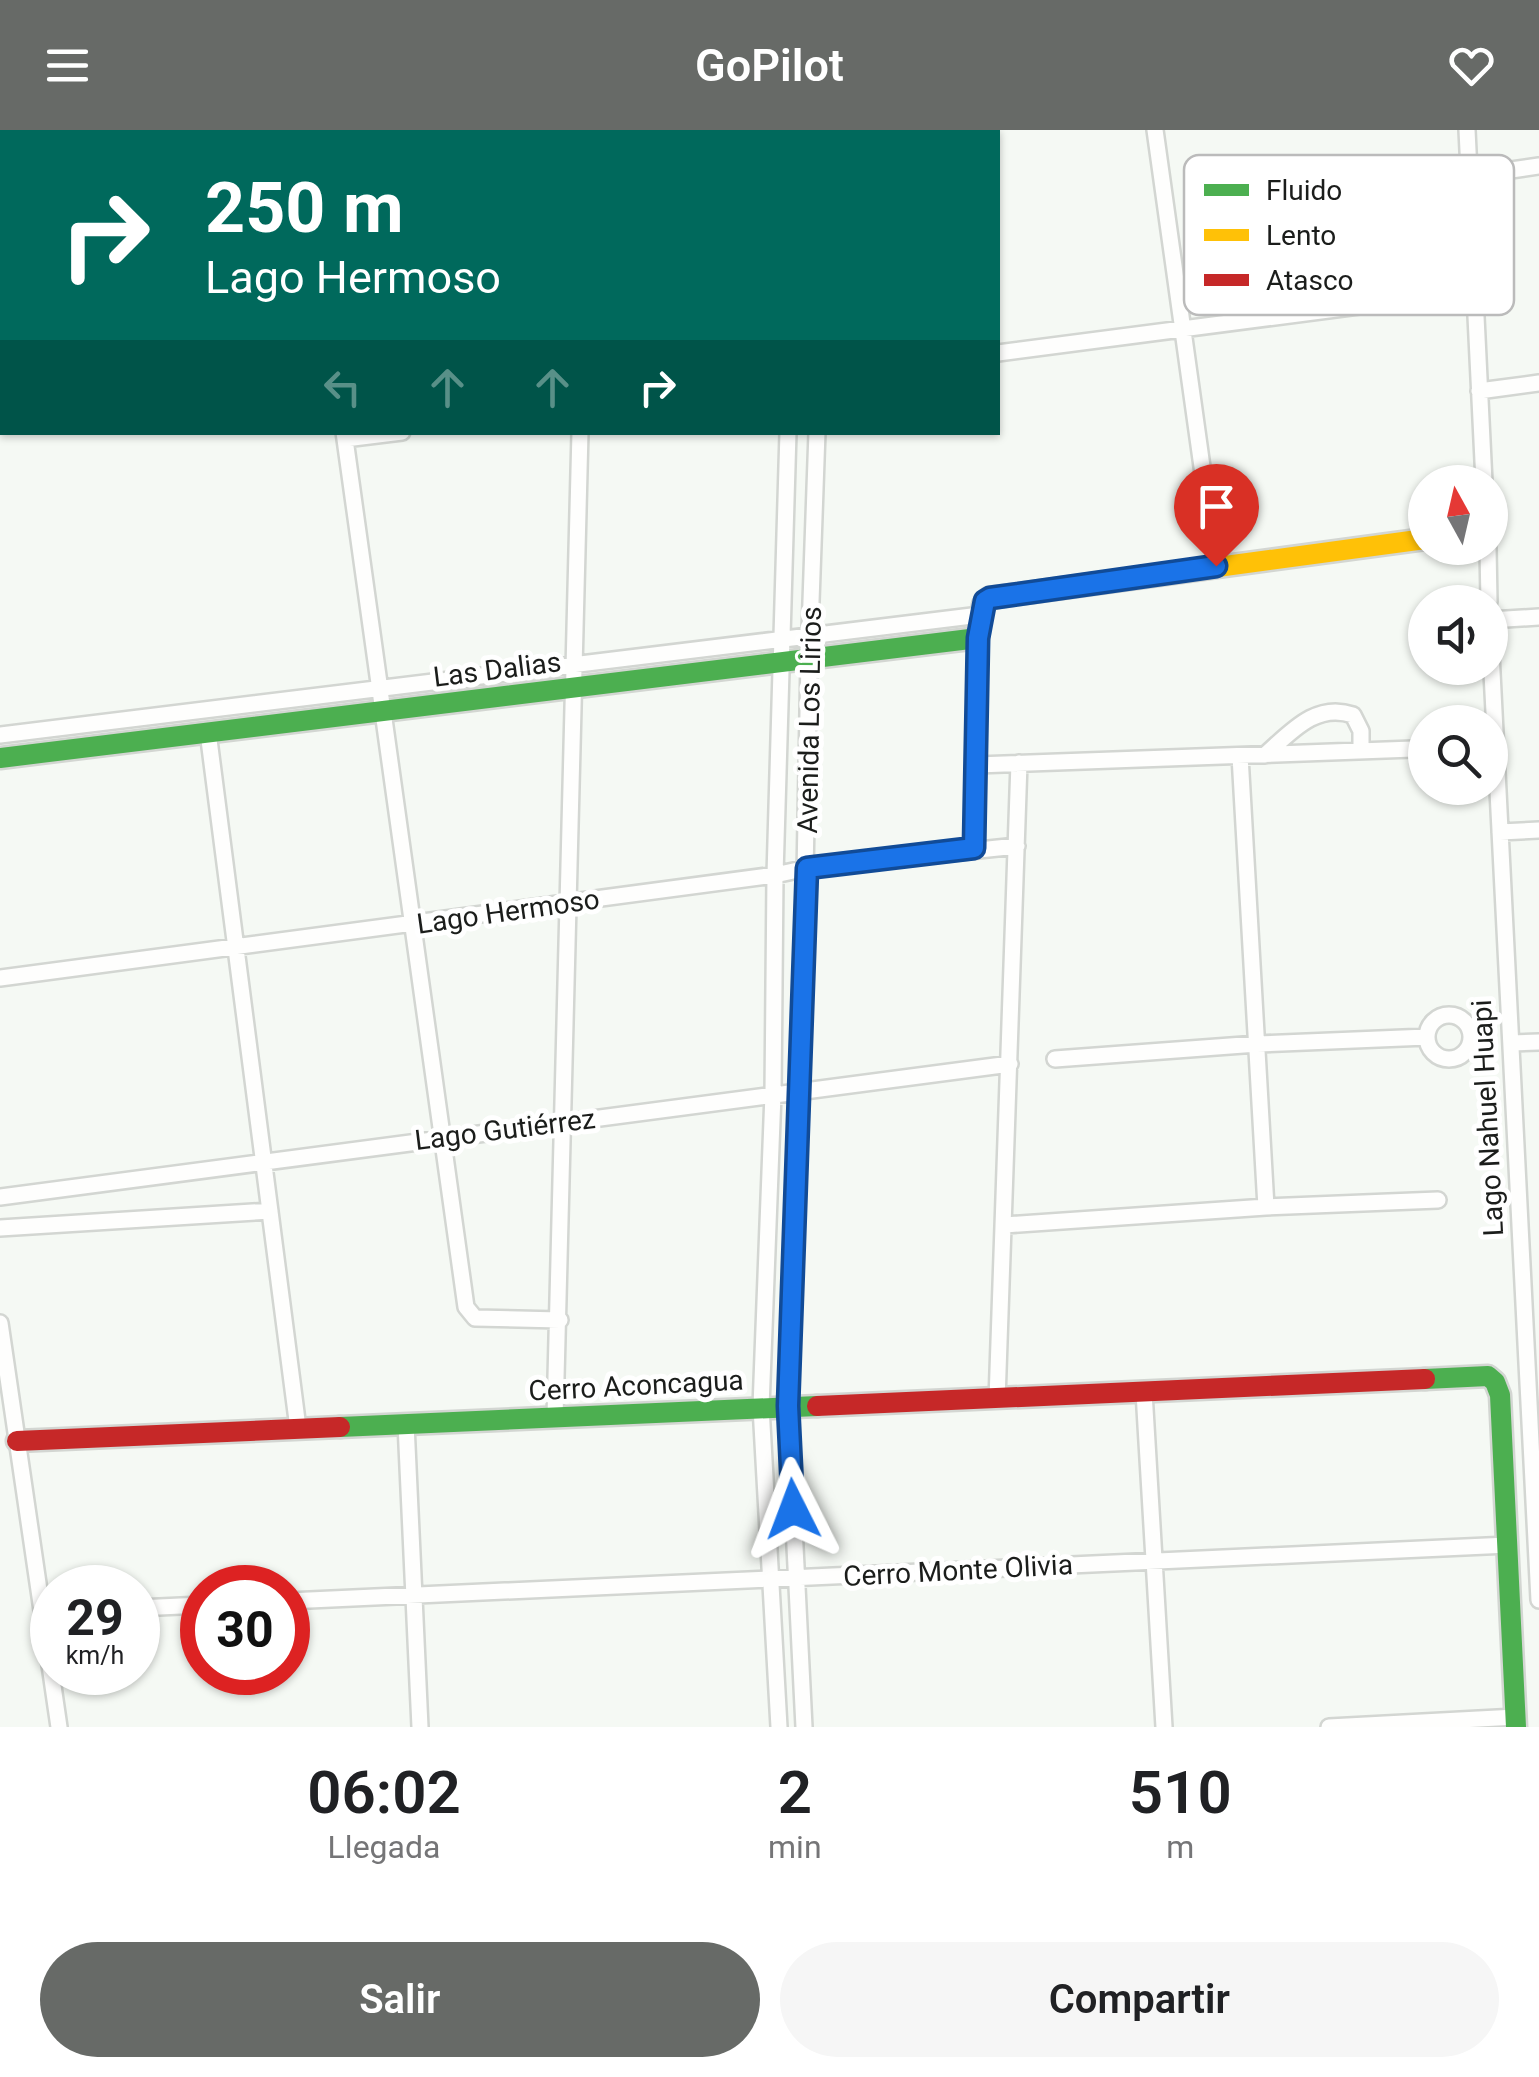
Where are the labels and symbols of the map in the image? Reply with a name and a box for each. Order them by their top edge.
legend [1184,155,1514,315]
text: Fluido [1266,174,1342,207]
text: Lento [1266,219,1336,252]
text: Atasco [1266,264,1354,297]
pin [1174,464,1259,567]
north arrow [1408,465,1508,565]
street label: Avenida Los Lirios [791,606,828,834]
street label: Las Dalias [431,645,563,694]
street label: Lago Hermoso [415,882,602,941]
street label: Lago Nahuel Huapi [1465,999,1510,1237]
street label: Lago Gutiérrez [413,1102,597,1157]
street label: Cerro Aconcagua [528,1363,744,1408]
position arrow [741,1457,845,1561]
street label: Cerro Monte Olivia [842,1548,1074,1593]
speed limit sign: 30 [180,1565,310,1695]

